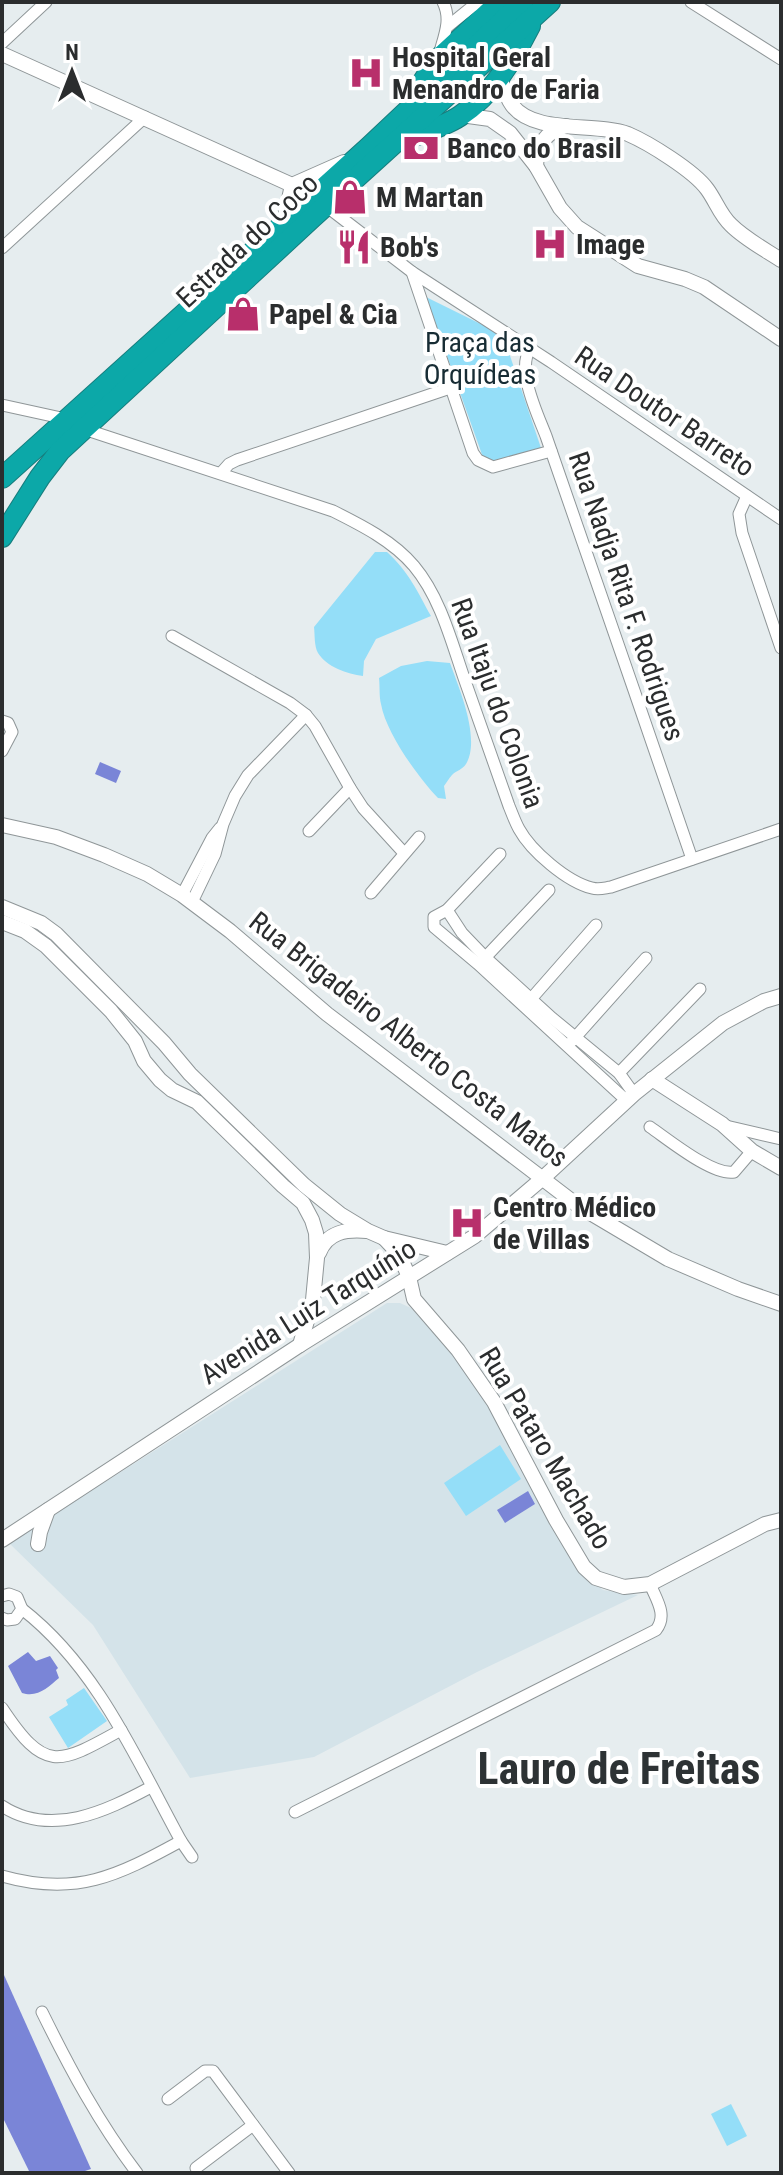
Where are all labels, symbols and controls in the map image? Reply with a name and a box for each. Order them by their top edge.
north arrow [32,32,112,112]
text: N [65,40,79,65]
place label: Hospital Geral Menandro de Faria [392,41,600,106]
hospital icon: Hospital Geral Menandro de Faria [347,54,385,92]
bank icon: Banco do Brasil [402,129,440,167]
place label: Banco do Brasil [447,132,622,165]
street label: Estrada do Coco [170,166,325,314]
shop icon: M Martan [331,178,369,216]
place label: M Martan [376,181,484,214]
hospital icon: Image [531,225,569,263]
restaurant icon: Bob's [335,228,373,266]
place label: Image [576,228,645,261]
place label: Bob's [380,231,439,264]
shop icon: Papel & Cia [224,295,262,333]
place label: Papel & Cia [269,298,398,331]
park label: Praça das Orquídeas [424,326,536,391]
street label: Rua Doutor Barreto [569,339,761,484]
street label: Rua Nadja Rita F. Rodrigues [562,447,692,745]
street label: Rua Itaju do Colonia [444,594,551,813]
street label: Rua Brigadeiro Alberto Costa Matos [243,905,575,1174]
place label: Centro Médico de Villas [493,1191,656,1256]
hospital icon: Centro Médico de Villas [448,1204,486,1242]
street label: Avenida Luiz Tarquínio [194,1232,422,1391]
street label: Rua Pataro Machado [472,1341,619,1555]
district label: Lauro de Freitas [477,1743,761,1795]

